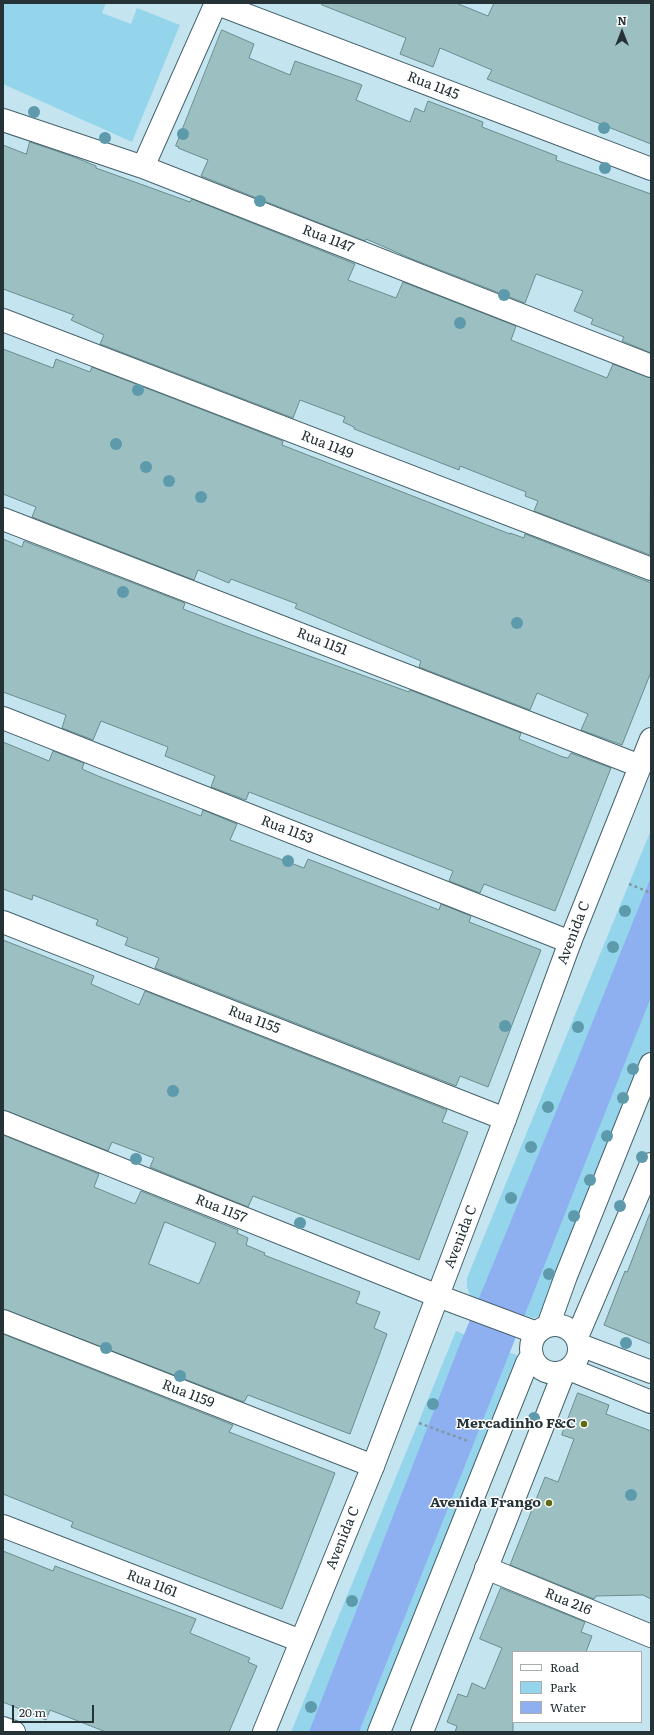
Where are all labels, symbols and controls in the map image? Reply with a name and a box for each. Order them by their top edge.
north arrow [602,12,642,52]
text: N [617,12,627,28]
street label: Rua 1145 [405,68,461,104]
street label: Rua 1147 [300,221,356,257]
street label: Rua 1149 [298,427,356,463]
street label: Rua 1151 [294,625,350,659]
street label: Rua 1153 [258,812,316,848]
street label: Avenida C [554,899,594,967]
street label: Rua 1155 [226,1002,282,1038]
street label: Rua 1157 [193,1191,249,1227]
street label: Avenida C [441,1203,481,1271]
street label: Rua 1159 [160,1376,216,1412]
place label: Mercadinho F&C [456,1416,576,1432]
marker: Mercadinho F&C [579,1419,589,1429]
place label: Avenida Frango [430,1495,541,1511]
marker: Avenida Frango [544,1498,554,1508]
street label: Avenida C [323,1504,363,1572]
street label: Rua 1161 [124,1567,180,1601]
street label: Rua 216 [542,1585,594,1619]
legend [512,1651,642,1723]
text: Road [550,1658,579,1676]
text: Park [550,1678,576,1696]
scale bar [14,1697,96,1723]
text: Water [550,1698,586,1716]
text: 20 m [19,1703,46,1721]

